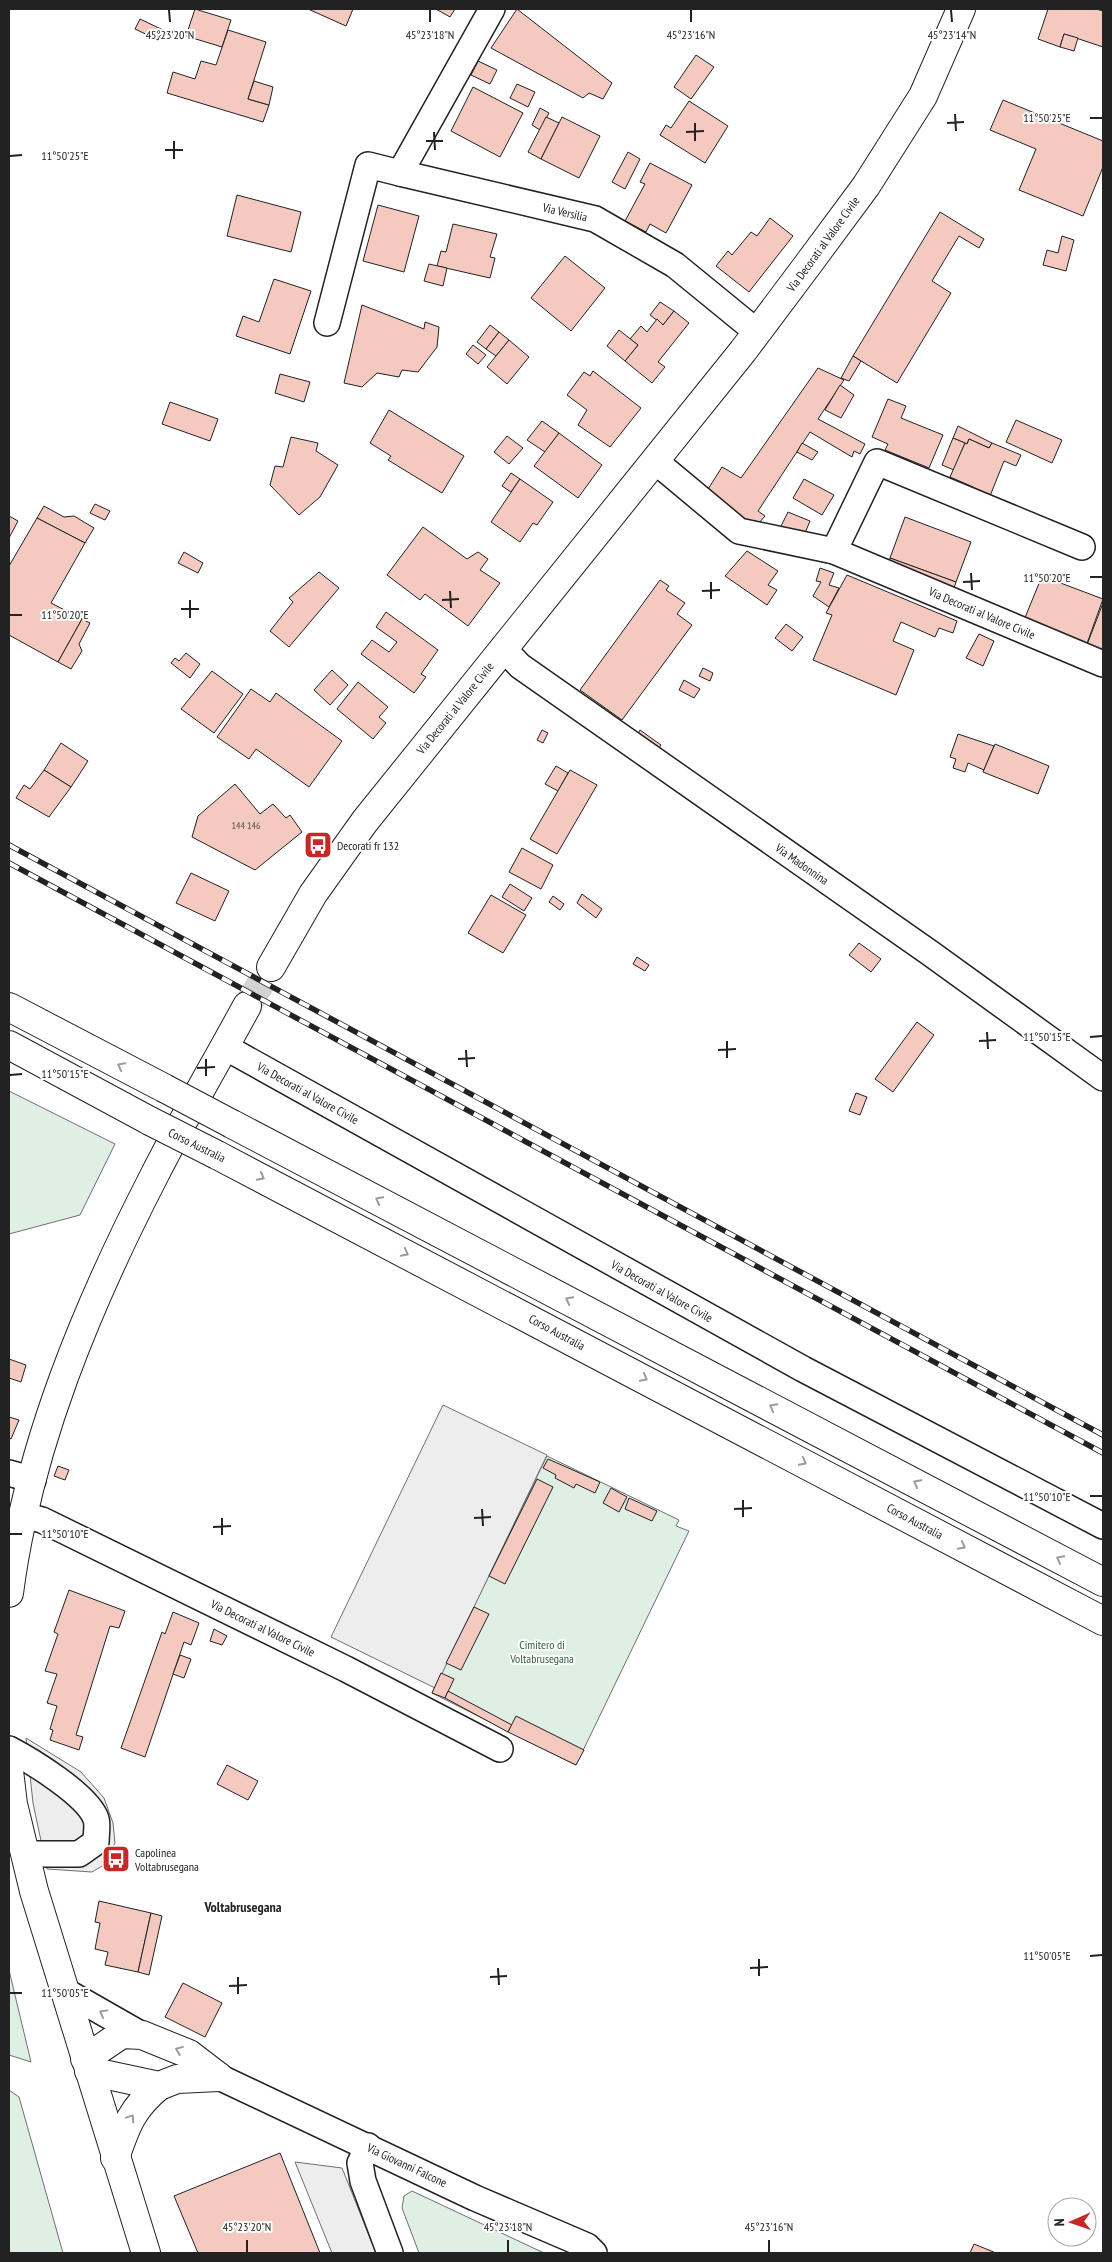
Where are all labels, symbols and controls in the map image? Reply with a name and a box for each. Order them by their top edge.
text: 45°23'20"N [146,27,194,42]
text: 45°23'18"N [406,27,454,42]
text: 45°23'16"N [667,27,715,42]
text: 45°23'14"N [928,27,976,42]
text: 11°50'25"E [1023,110,1071,125]
text: 11°50'25"E [41,148,89,163]
street label: Via Decorati al Valore Civile [783,193,863,295]
street label: Via Versilia [540,199,589,224]
text: 11°50'20"E [1023,570,1071,585]
street label: Via Decorati al Valore Civile [926,583,1037,642]
text: 11°50'20"E [41,607,89,622]
street label: Via Decorati al Valore Civile [413,659,497,758]
house number: 144 146 [231,819,261,832]
bus stop icon: Decorati fr 132 [303,830,333,860]
place label: Decorati fr 132 [337,838,399,853]
street label: Via Madonnina [772,840,832,888]
text: 11°50'15"E [1023,1029,1071,1044]
street label: Via Decorati al Valore Civile [254,1058,362,1127]
one-way arrow [117,1062,126,1072]
text: 11°50'15"E [41,1066,89,1081]
street label: Corso Australia [166,1125,228,1165]
one-way arrow [255,1171,264,1181]
one-way arrow [375,1196,384,1206]
one-way arrow [399,1246,408,1256]
street label: Via Decorati al Valore Civile [608,1256,716,1325]
one-way arrow [565,1296,574,1306]
street label: Corso Australia [526,1311,588,1353]
one-way arrow [638,1372,647,1382]
one-way arrow [769,1403,778,1413]
one-way arrow [797,1456,806,1466]
one-way arrow [913,1479,922,1489]
text: 11°50'10"E [1023,1489,1071,1504]
street label: Corso Australia [884,1500,946,1542]
text: 11°50'10"E [41,1526,89,1541]
one-way arrow [957,1540,966,1550]
one-way arrow [1056,1555,1065,1565]
street label: Via Decorati al Valore Civile [208,1596,318,1660]
park label: Cimitero di Voltabrusegana [509,1637,574,1666]
bus stop icon: Capolinea Voltabrusegana [101,1844,131,1874]
place label: Capolinea Voltabrusegana [134,1845,199,1874]
district label: Voltabrusegana [203,1898,282,1916]
text: 11°50'05"E [1023,1948,1071,1963]
text: 11°50'05"E [41,1985,89,2000]
one-way arrow [99,2009,108,2019]
one-way arrow [175,2046,184,2056]
one-way arrow [124,2114,134,2123]
street label: Via Giovanni Falcone [364,2140,449,2190]
north arrow [1047,2197,1097,2247]
text: N [1050,2218,1068,2227]
text: 45°23'20"N [223,2219,271,2234]
text: 45°23'18"N [484,2219,532,2234]
text: 45°23'16"N [745,2219,793,2234]

